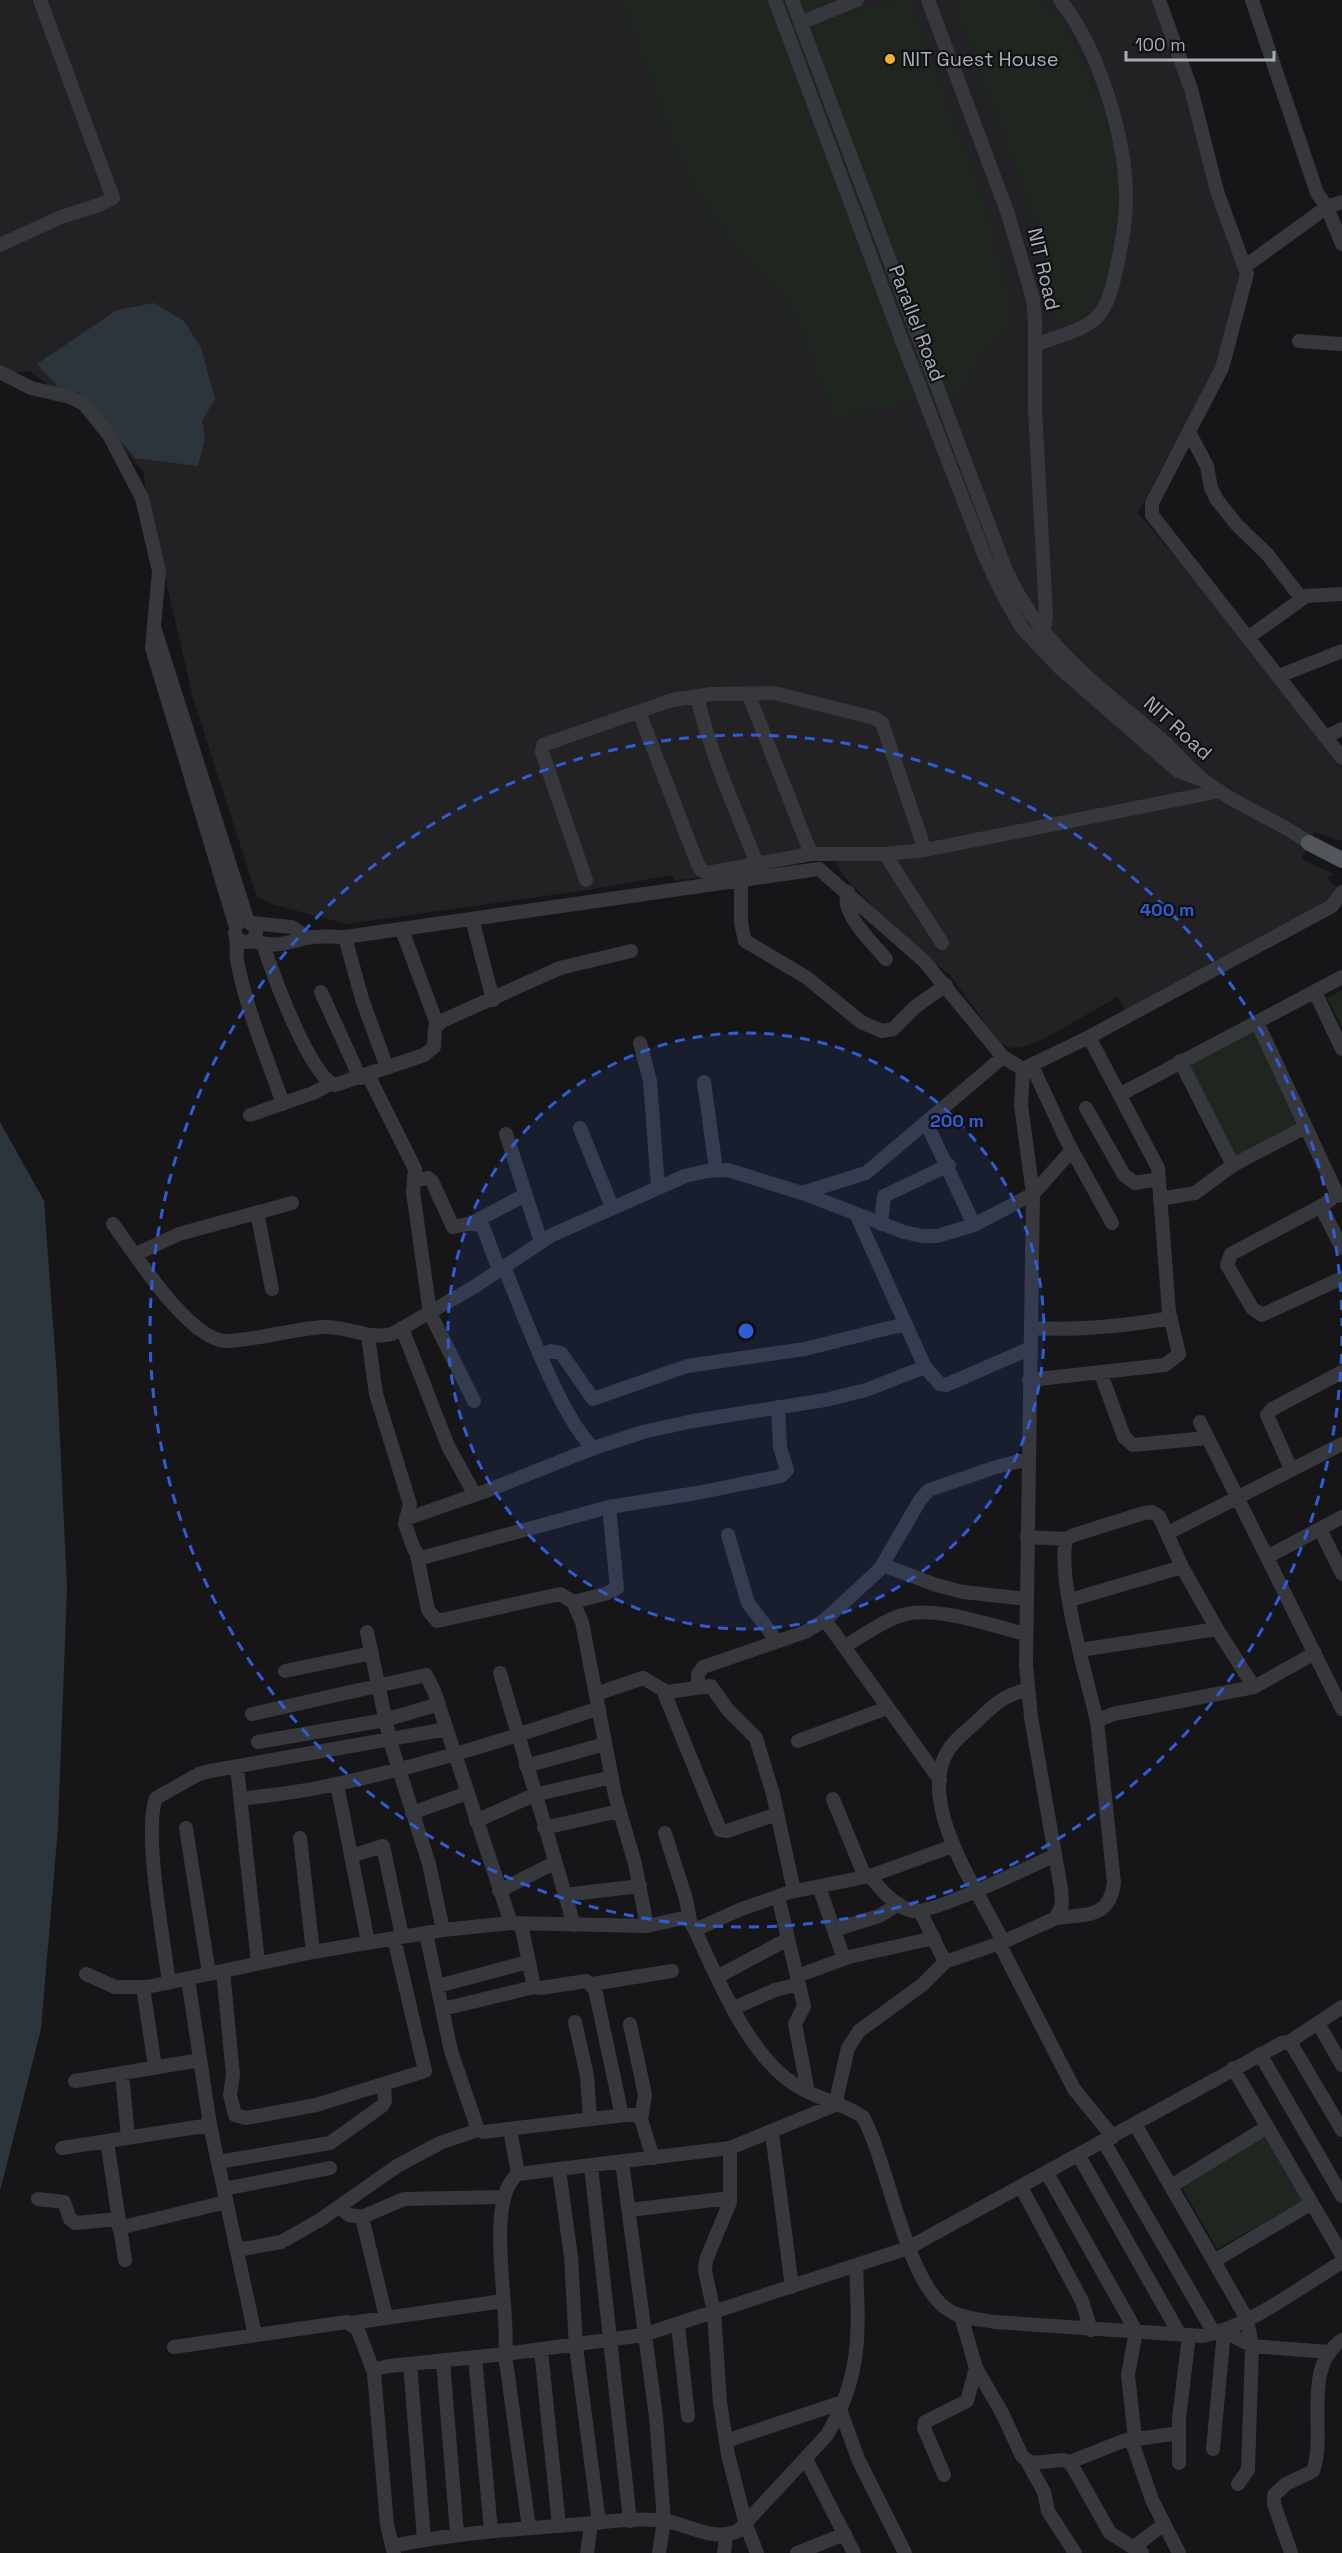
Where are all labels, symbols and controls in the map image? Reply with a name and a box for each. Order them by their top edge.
scale bar [1126,24,1274,62]
text: 100 m [1135,33,1186,56]
place label: NIT Guest House [902,46,1059,72]
marker: NIT Guest House [883,52,897,66]
street label: NIT Road [1022,225,1066,313]
street label: Parallel Road [883,261,951,385]
street label: NIT Road [1138,690,1218,766]
text: 400 m [1140,898,1194,921]
text: 200 m [930,1109,984,1132]
centre of rings [736,1321,756,1341]

